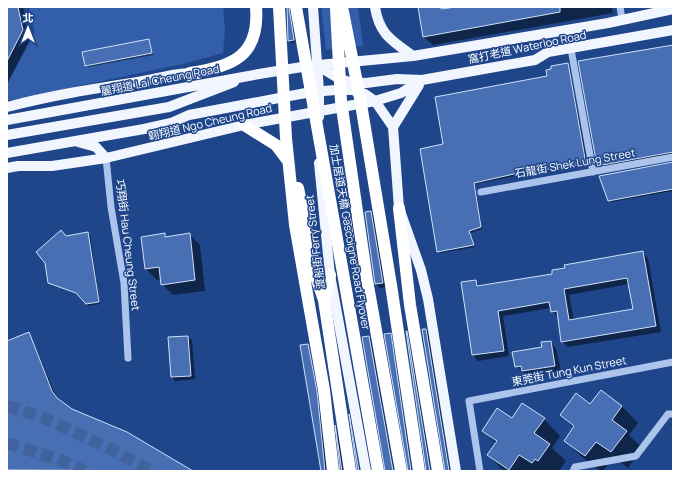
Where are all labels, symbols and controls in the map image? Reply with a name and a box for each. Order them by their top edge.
north arrow [8,8,48,48]
text: 北 [23,10,34,25]
street label: 窩打老道 Waterloo Road [466,27,587,66]
street label: 麗翔道 Lai Cheung Road [99,61,220,98]
street label: 翺翔道 Ngo Cheung Road [147,100,273,143]
street label: 加士居道天橋 Gascoigne Road Flyover [327,143,374,331]
street label: 石龍街 Shek Lung Street [513,145,636,181]
street label: 巧翔街 Hau Cheung Street [113,178,144,312]
street label: 渡船街 Ferry Street [301,194,328,290]
street label: 東莞街 Tung Kun Street [510,352,628,389]

